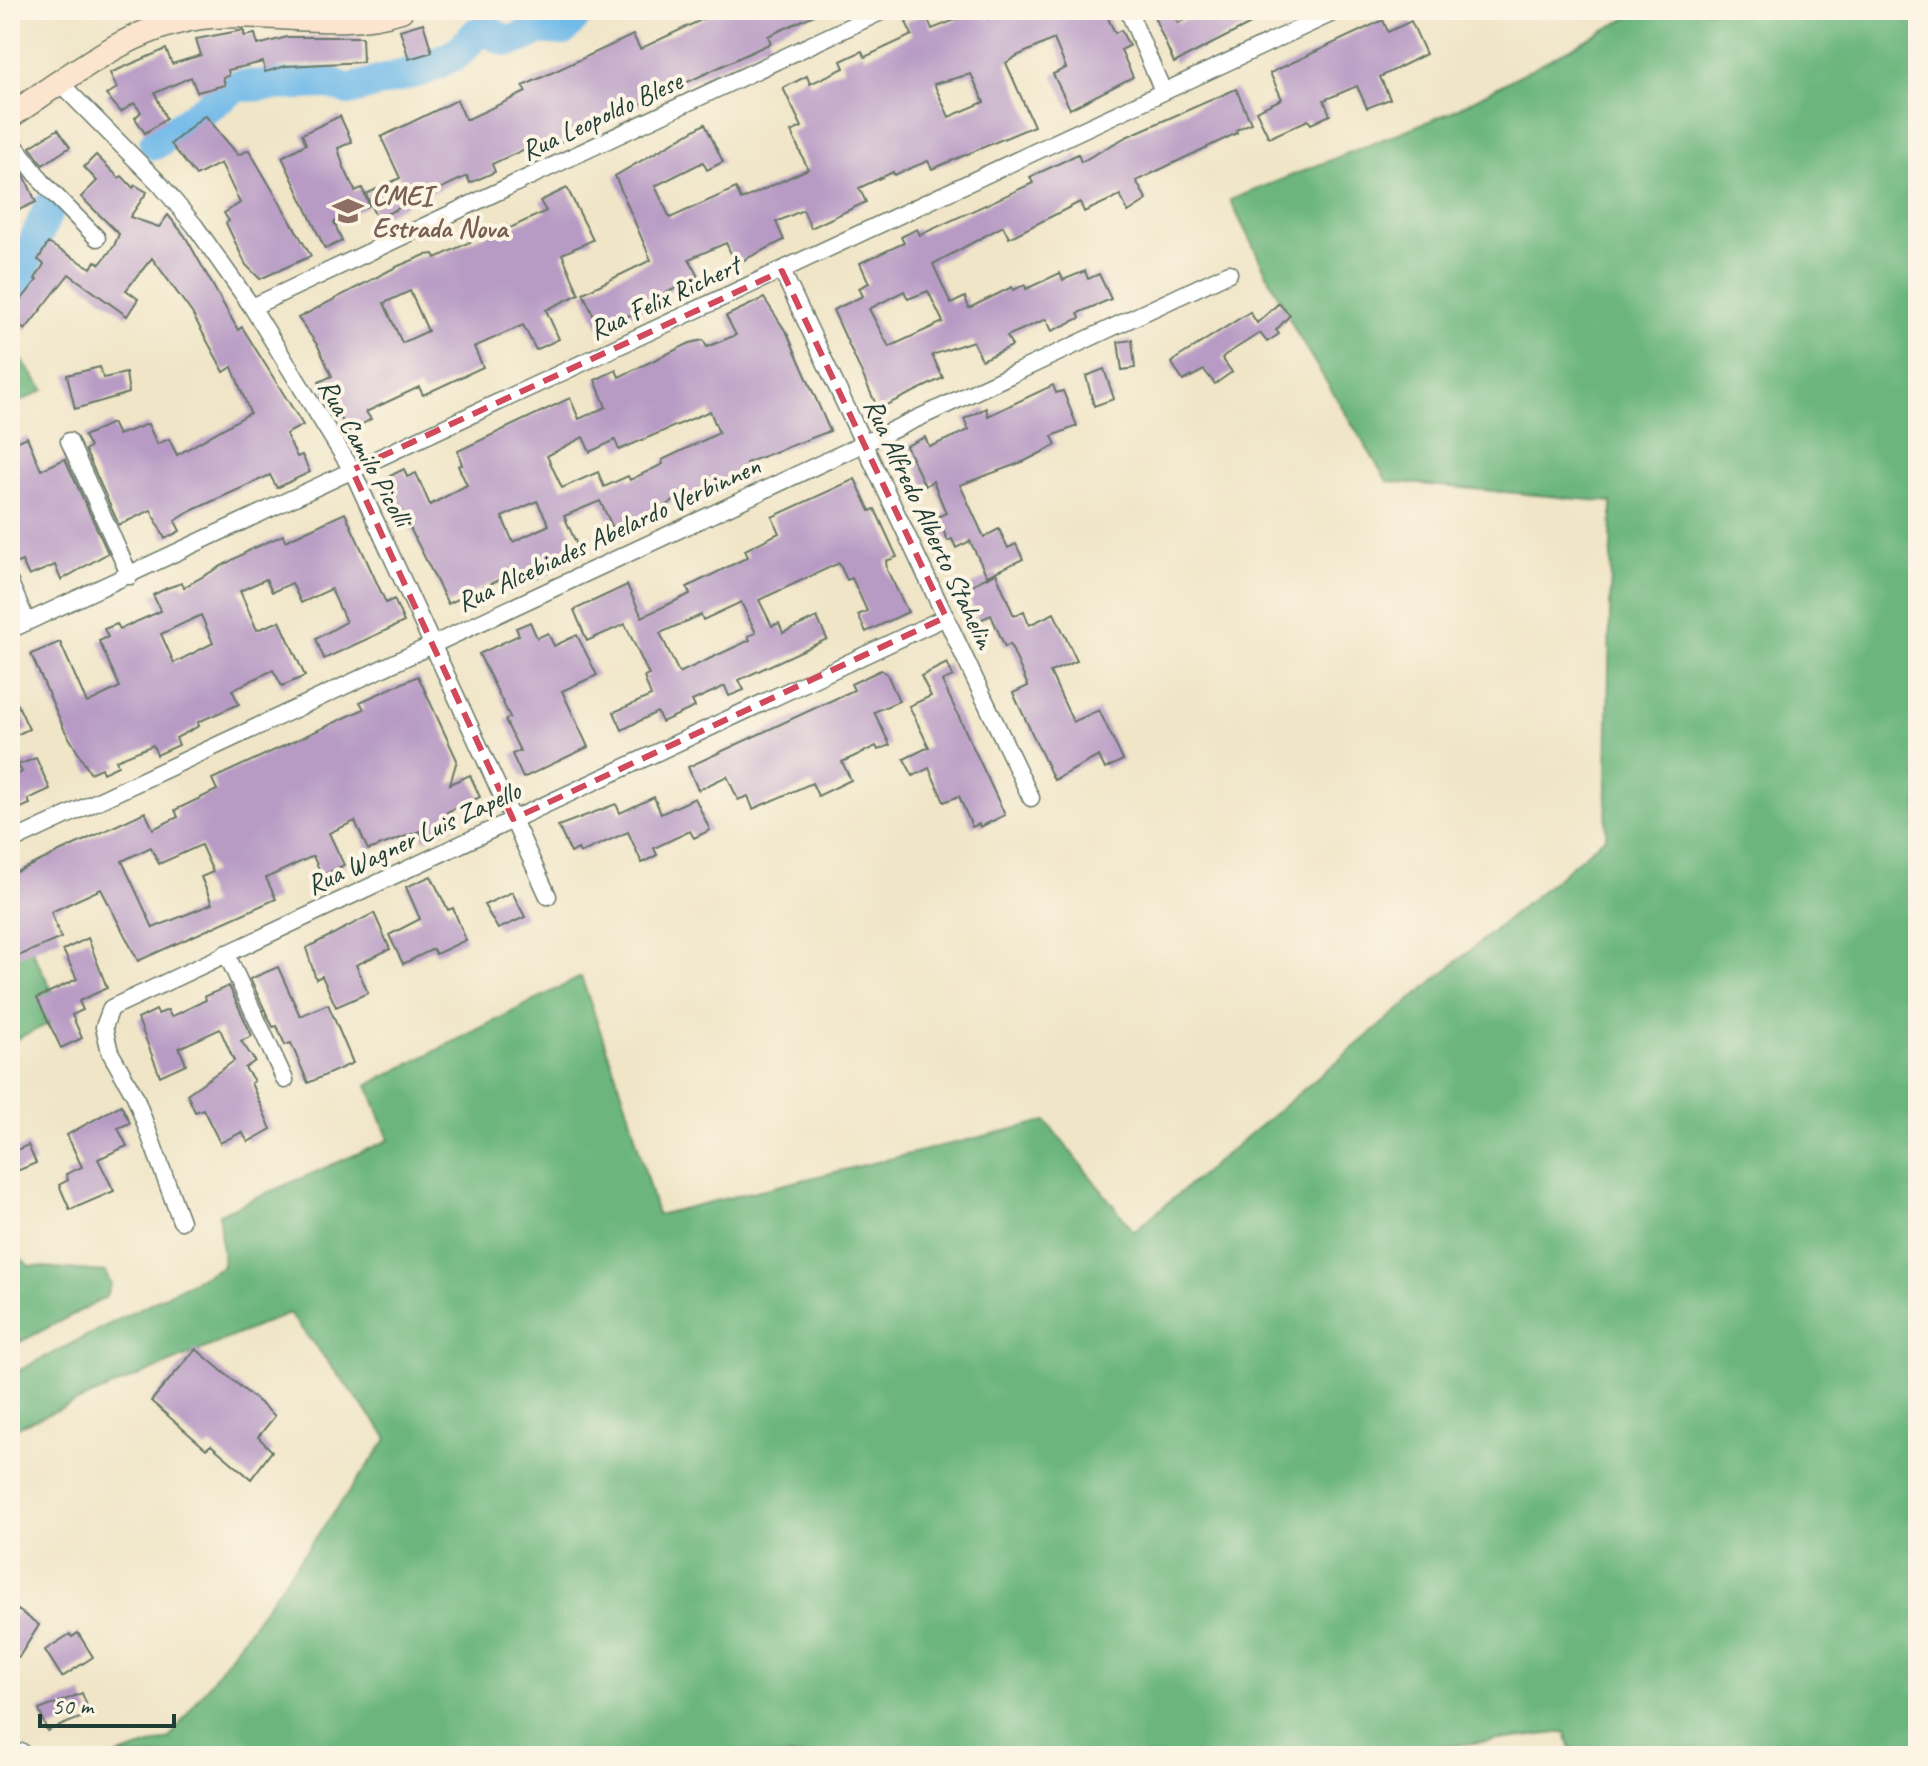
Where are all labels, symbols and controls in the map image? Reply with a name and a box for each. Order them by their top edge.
street label: Rua Leopoldo Blese [515,62,689,168]
place label: CMEI Estrada Nova [372,178,510,245]
school or university icon: CMEI Estrada Nova [331,194,365,228]
street label: Rua Felix Richert [583,246,748,348]
street label: Rua Camilo Picolli [311,372,422,535]
street label: Rua Alfredo Alberto Stahelin [856,392,1004,655]
street label: Rua Alcebiades Abelardo Verbinnen [451,447,766,619]
street label: Rua Wagner Luis Zapello [300,772,528,902]
scale bar [40,1678,174,1728]
text: 50 m [52,1691,95,1721]

